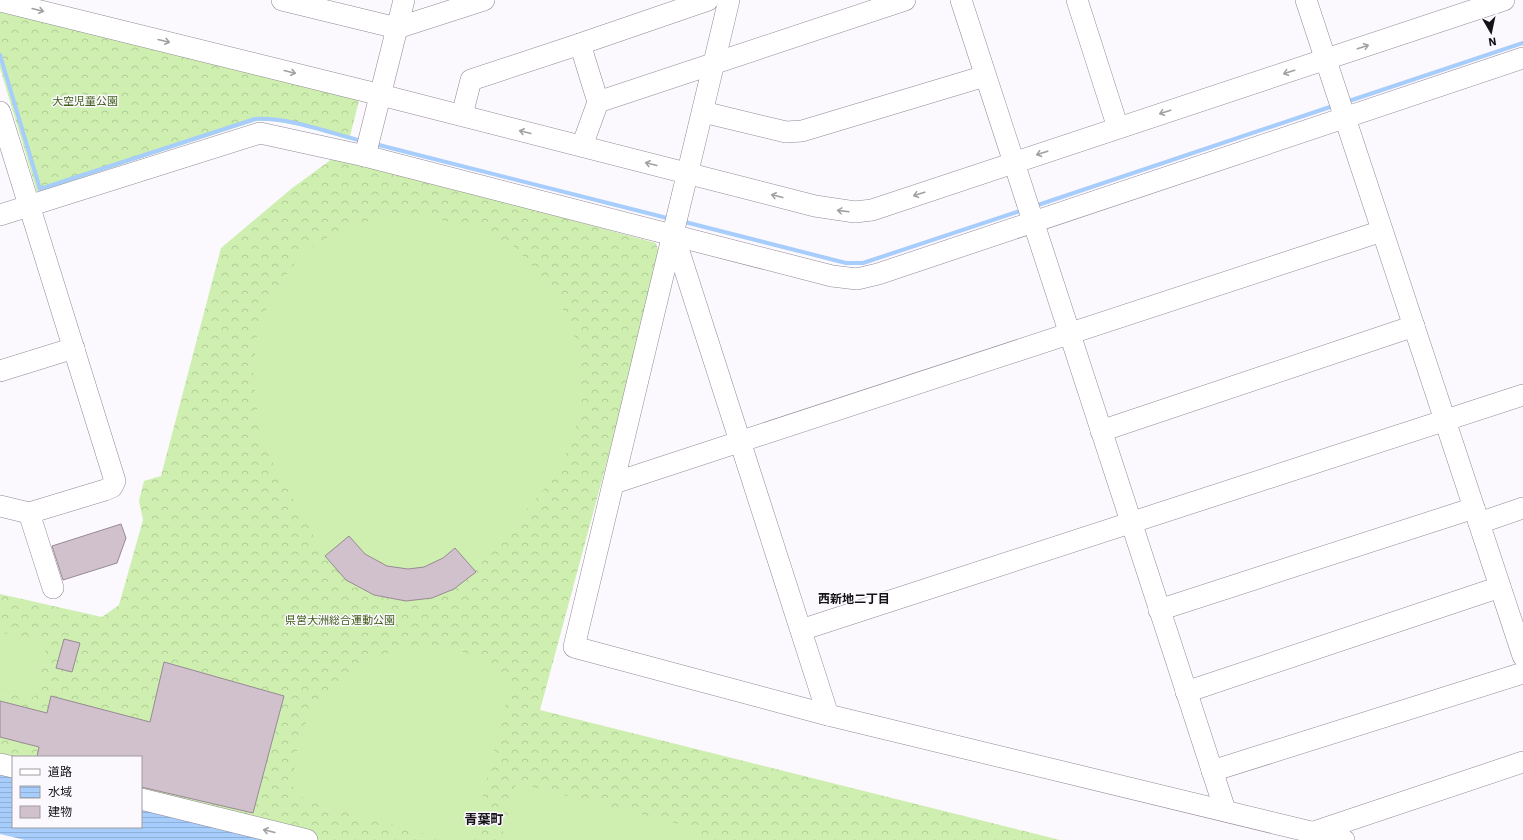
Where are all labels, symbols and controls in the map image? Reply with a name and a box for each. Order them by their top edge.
one-way arrow [31,7,44,14]
north arrow [1471,12,1511,52]
text: N [1488,34,1498,49]
one-way arrow [157,38,170,46]
one-way arrow [1356,43,1369,50]
one-way arrow [1283,68,1295,76]
one-way arrow [283,69,296,77]
park label: 大空児童公園 [52,94,118,108]
one-way arrow [1160,109,1172,117]
one-way arrow [519,127,532,135]
one-way arrow [1036,150,1048,158]
one-way arrow [645,160,658,167]
one-way arrow [912,191,925,198]
one-way arrow [771,192,784,199]
one-way arrow [837,207,850,215]
district label: 西新地二丁目 [818,591,890,606]
park label: 県営大洲総合運動公園 [285,613,395,627]
legend [12,756,142,828]
text: 道路 [48,764,72,779]
text: 水域 [48,784,72,799]
text: 建物 [48,804,72,819]
district label: 青葉町 [464,811,504,828]
one-way arrow [263,826,276,834]

